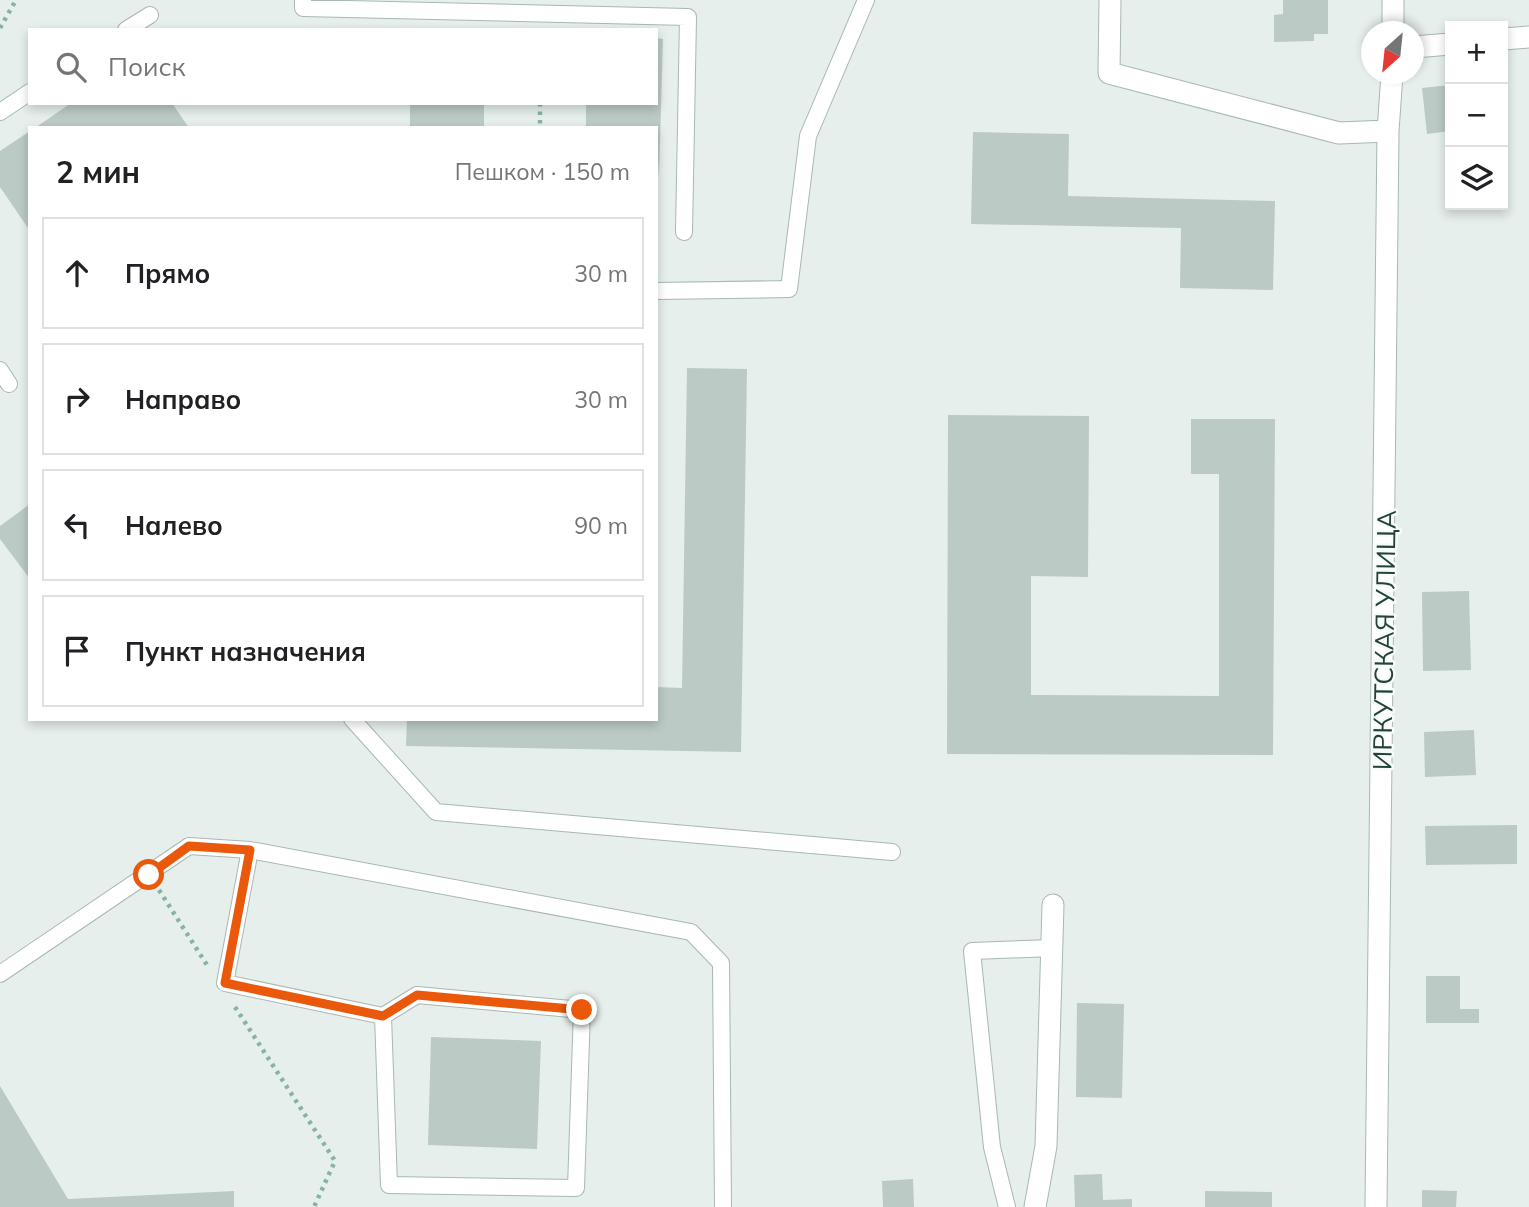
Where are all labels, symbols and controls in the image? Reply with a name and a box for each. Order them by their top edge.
north arrow [1361,21,1424,84]
map controls [1445,21,1508,210]
button: + [1445,21,1508,84]
search box [28,28,658,105]
icon: search [52,48,90,86]
text: Поиск [108,50,186,83]
button: − [1445,84,1508,147]
button: layers [1445,147,1508,210]
text: 2 мин [56,153,140,191]
text: Пешком · 150 m [455,157,630,186]
icon: ahead [58,254,96,292]
text: Прямо [125,257,210,290]
text: 30 m [574,259,628,288]
icon: right [58,380,96,418]
text: Направо [125,383,241,416]
text: 30 m [574,385,628,414]
icon: left [58,506,96,544]
text: Налево [125,509,223,542]
street label: ИРКУТСКАЯ УЛИЦА [1365,510,1403,770]
text: 90 m [574,511,628,540]
icon: arrive [58,632,96,670]
text: Пункт назначения [125,635,366,668]
route start [133,859,164,890]
route end [566,994,597,1025]

